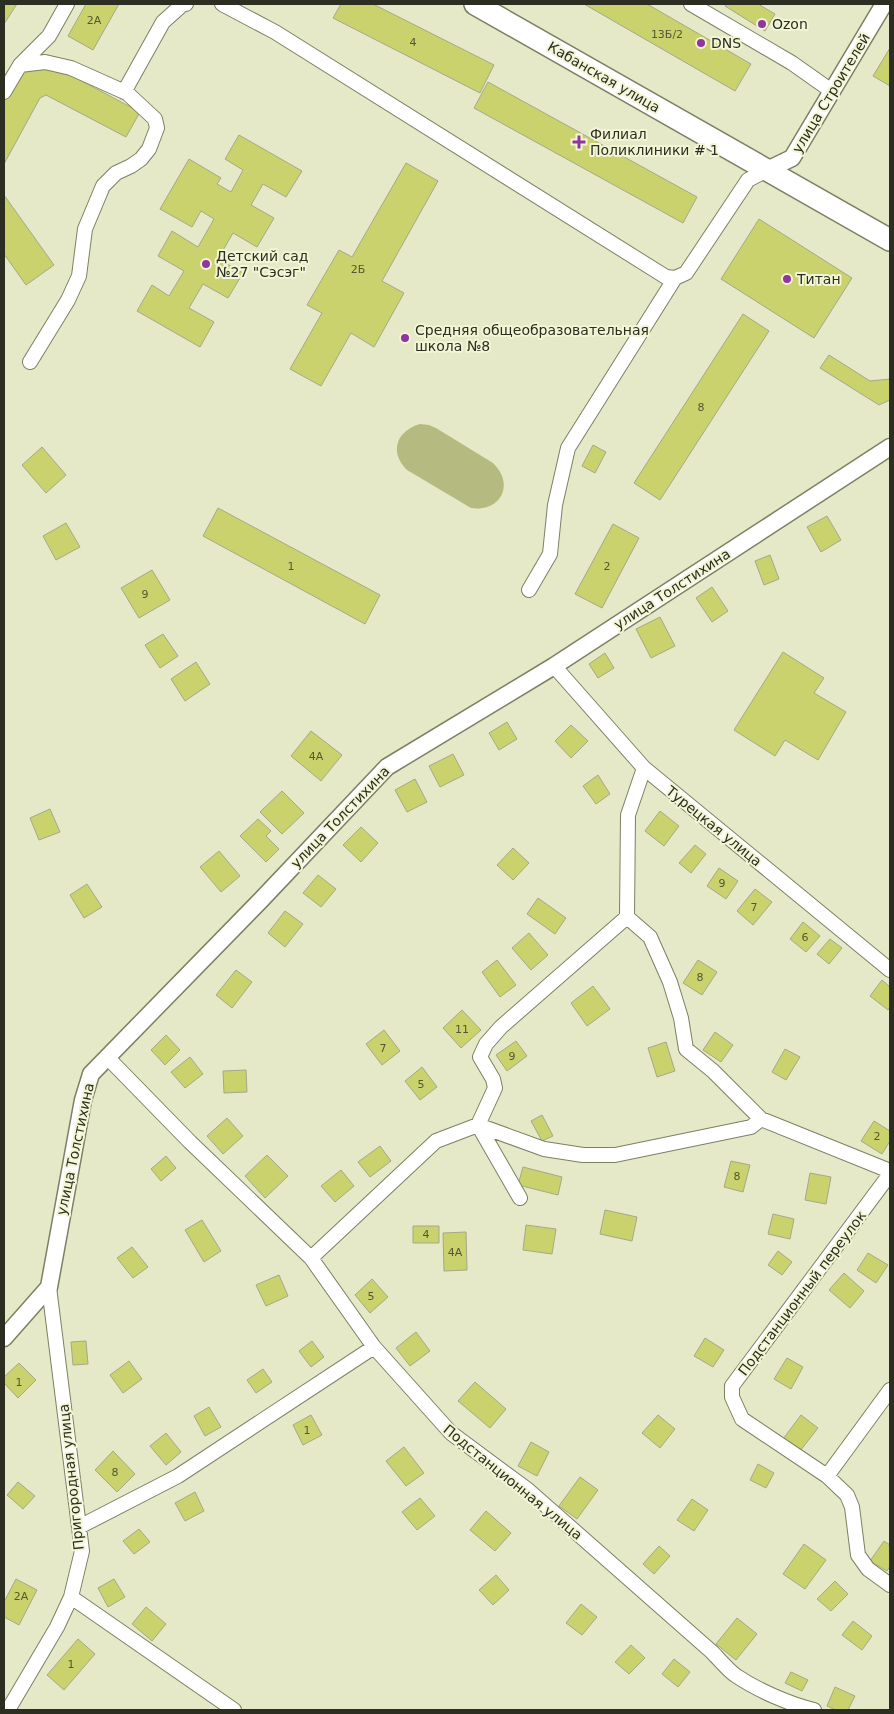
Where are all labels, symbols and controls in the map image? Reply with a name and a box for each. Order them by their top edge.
house number: 2А [87,14,102,27]
place label: Ozon [772,16,808,32]
marker: Ozon [756,18,768,30]
house number: 13Б/2 [651,28,683,41]
street label: улица Строителей [789,30,873,156]
place label: DNS [711,35,741,51]
house number: 4 [410,36,417,49]
marker: DNS [695,37,707,49]
street label: Кабанская улица [545,38,663,116]
place label: Филиал Поликлиники # 1 [590,126,719,158]
marker: Филиал Поликлиники # 1 [572,135,586,149]
place label: Детский сад №27 "Сэсэг" [216,248,308,280]
marker: Детский сад №27 "Сэсэг" [200,258,212,270]
house number: 2Б [351,263,365,276]
place label: Титан [796,271,841,287]
marker: Титан [781,273,793,285]
place label: Средняя общеобразовательная школа №8 [415,322,649,354]
marker: Средняя общеобразовательная школа №8 [399,332,411,344]
house number: 8 [698,401,705,414]
street label: улица Толстихина [611,546,733,632]
house number: 1 [288,560,295,573]
house number: 2 [604,560,611,573]
house number: 9 [142,588,149,601]
house number: 4А [309,750,324,763]
street label: улица Толстихина [287,763,393,871]
street label: Турецкая улица [662,782,765,869]
house number: 9 [719,877,726,890]
house number: 7 [751,901,758,914]
house number: 6 [802,931,809,944]
house number: 8 [697,971,704,984]
house number: 11 [455,1023,469,1036]
house number: 7 [380,1042,387,1055]
house number: 9 [509,1050,516,1063]
house number: 5 [418,1078,425,1091]
street label: улица Толстихина [53,1081,97,1217]
house number: 2 [874,1130,881,1143]
house number: 8 [734,1170,741,1183]
street label: Подстанционный переулок [735,1208,869,1378]
house number: 4 [423,1228,430,1241]
house number: 4А [448,1246,463,1259]
house number: 5 [368,1290,375,1303]
house number: 1 [16,1376,23,1389]
street label: Пригородная улица [55,1403,87,1551]
street label: Подстанционная улица [440,1421,586,1543]
house number: 1 [304,1424,311,1437]
house number: 8 [112,1466,119,1479]
house number: 2А [14,1590,29,1603]
house number: 1 [68,1658,75,1671]

